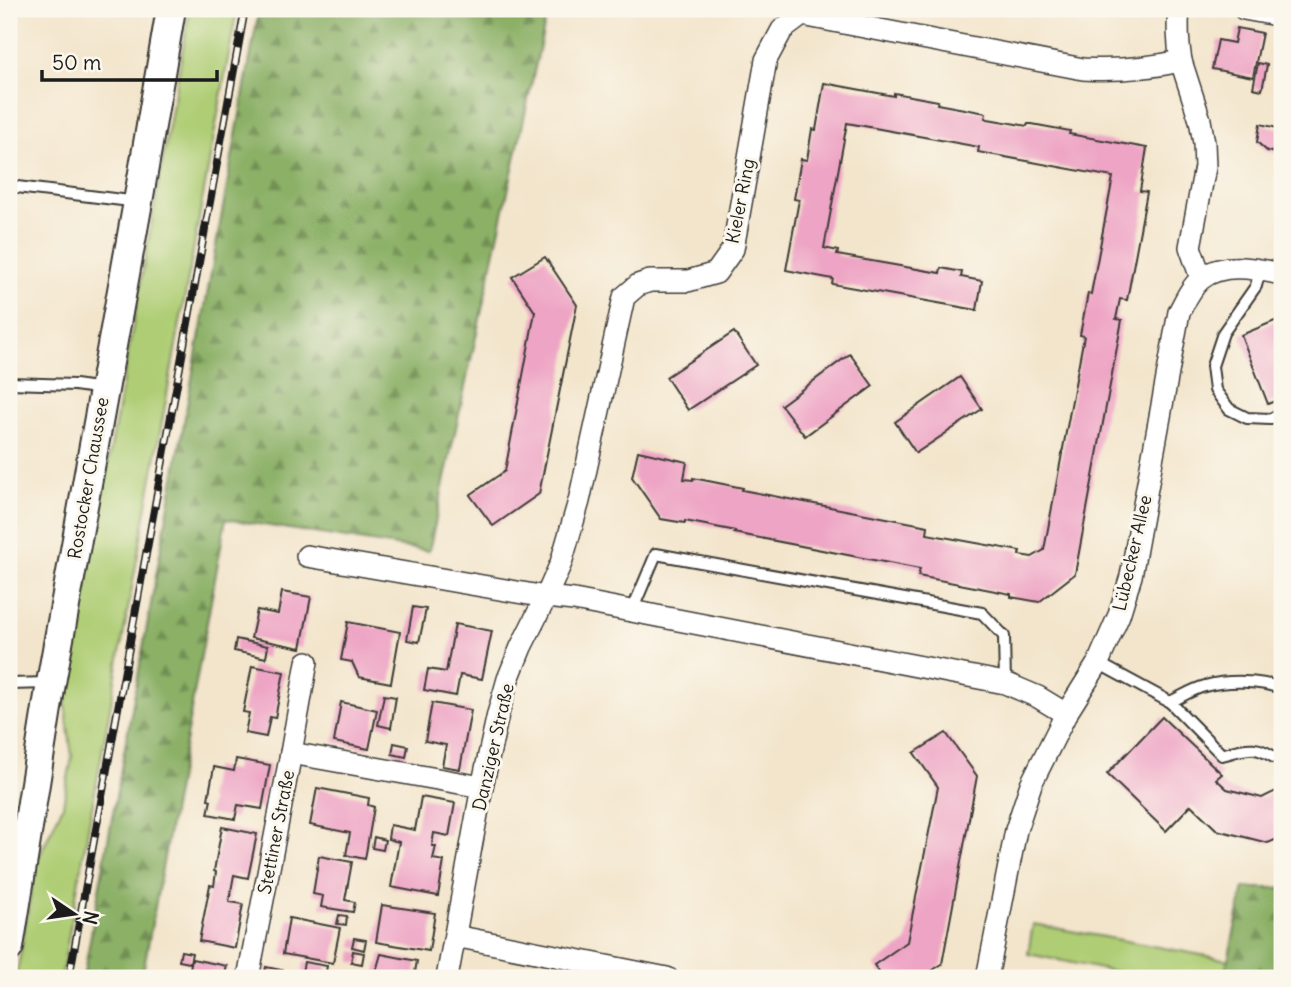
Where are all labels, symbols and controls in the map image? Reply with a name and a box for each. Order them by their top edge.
scale bar [42,38,217,82]
text: 50 m [52,49,101,76]
street label: Kieler Ring [720,157,760,245]
street label: Rostocker Chaussee [62,395,114,561]
street label: Lübecker Allee [1107,493,1157,613]
street label: Danziger Straße [467,681,519,813]
street label: Stettiner Straße [253,768,299,896]
north arrow [38,878,108,948]
text: N [77,909,104,927]

